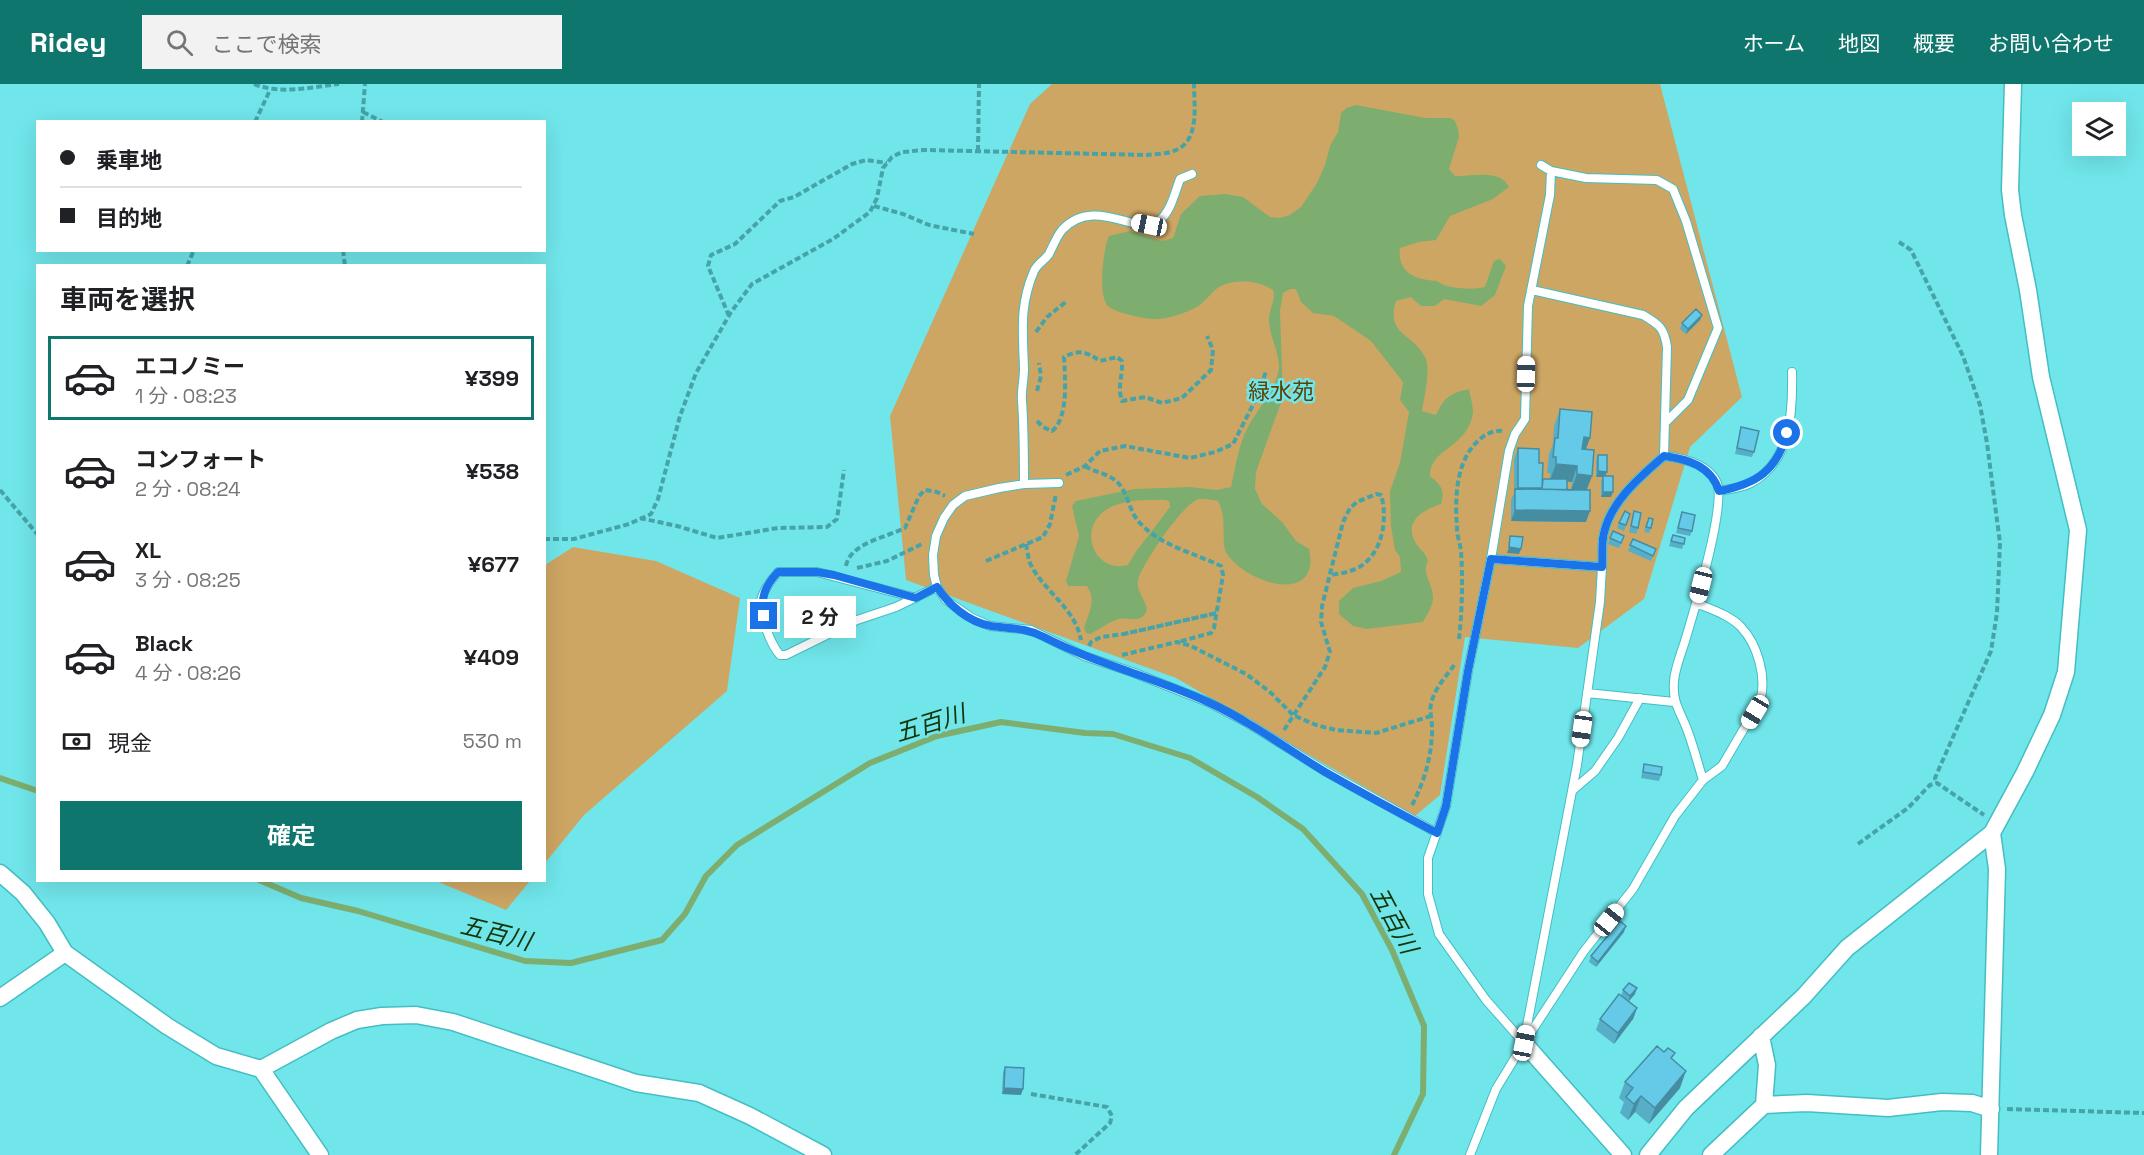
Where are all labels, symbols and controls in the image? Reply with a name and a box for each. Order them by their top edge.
search box [142,15,562,69]
text: Ridey [30,24,106,60]
icon: search [163,26,196,59]
text: ここで検索 [211,30,321,58]
text: ホーム [1743,30,1805,57]
text: 地図 [1838,30,1880,57]
text: 概要 [1913,30,1955,57]
text: お問い合わせ [1988,30,2114,57]
map controls [2072,102,2126,156]
button: layers [2072,102,2126,156]
text: 乗車地 [96,146,162,174]
text: 目的地 [96,204,162,232]
car [1130,212,1168,238]
text: 車両を選択 [60,282,195,317]
icon: car [63,351,117,405]
text: エコノミー [135,352,245,380]
car [1517,356,1535,392]
text: ¥399 [465,364,519,392]
park label: 緑水苑 [1248,377,1314,405]
text: 1 分 · 08:23 [135,383,237,409]
route start [1773,419,1800,446]
icon: car [63,444,117,498]
text: コンフォート [135,445,266,473]
text: ¥538 [466,457,519,485]
text: 2 分 · 08:24 [135,476,241,502]
text: XL [135,536,161,564]
icon: car [63,537,117,591]
text: ¥677 [468,550,519,578]
car [1688,565,1714,605]
text: 3 分 · 08:25 [135,567,241,593]
callout: 2 分 [785,595,857,637]
route end [750,602,777,629]
text: 2 分 [802,604,838,630]
text: Black [135,629,193,657]
icon: car [63,630,117,684]
text: ¥409 [464,643,519,671]
text: 4 分 · 08:26 [135,660,241,686]
car [1738,692,1772,732]
water label: 五百川 [891,697,972,748]
car [1571,710,1593,748]
icon: cash [60,725,93,758]
text: 530 m [463,728,522,754]
text: 現金 [108,729,152,757]
button: 確定 [60,801,522,870]
water label: 五百川 [1363,881,1426,962]
car [1591,900,1627,940]
water label: 五百川 [457,909,538,957]
car [1512,1024,1536,1062]

